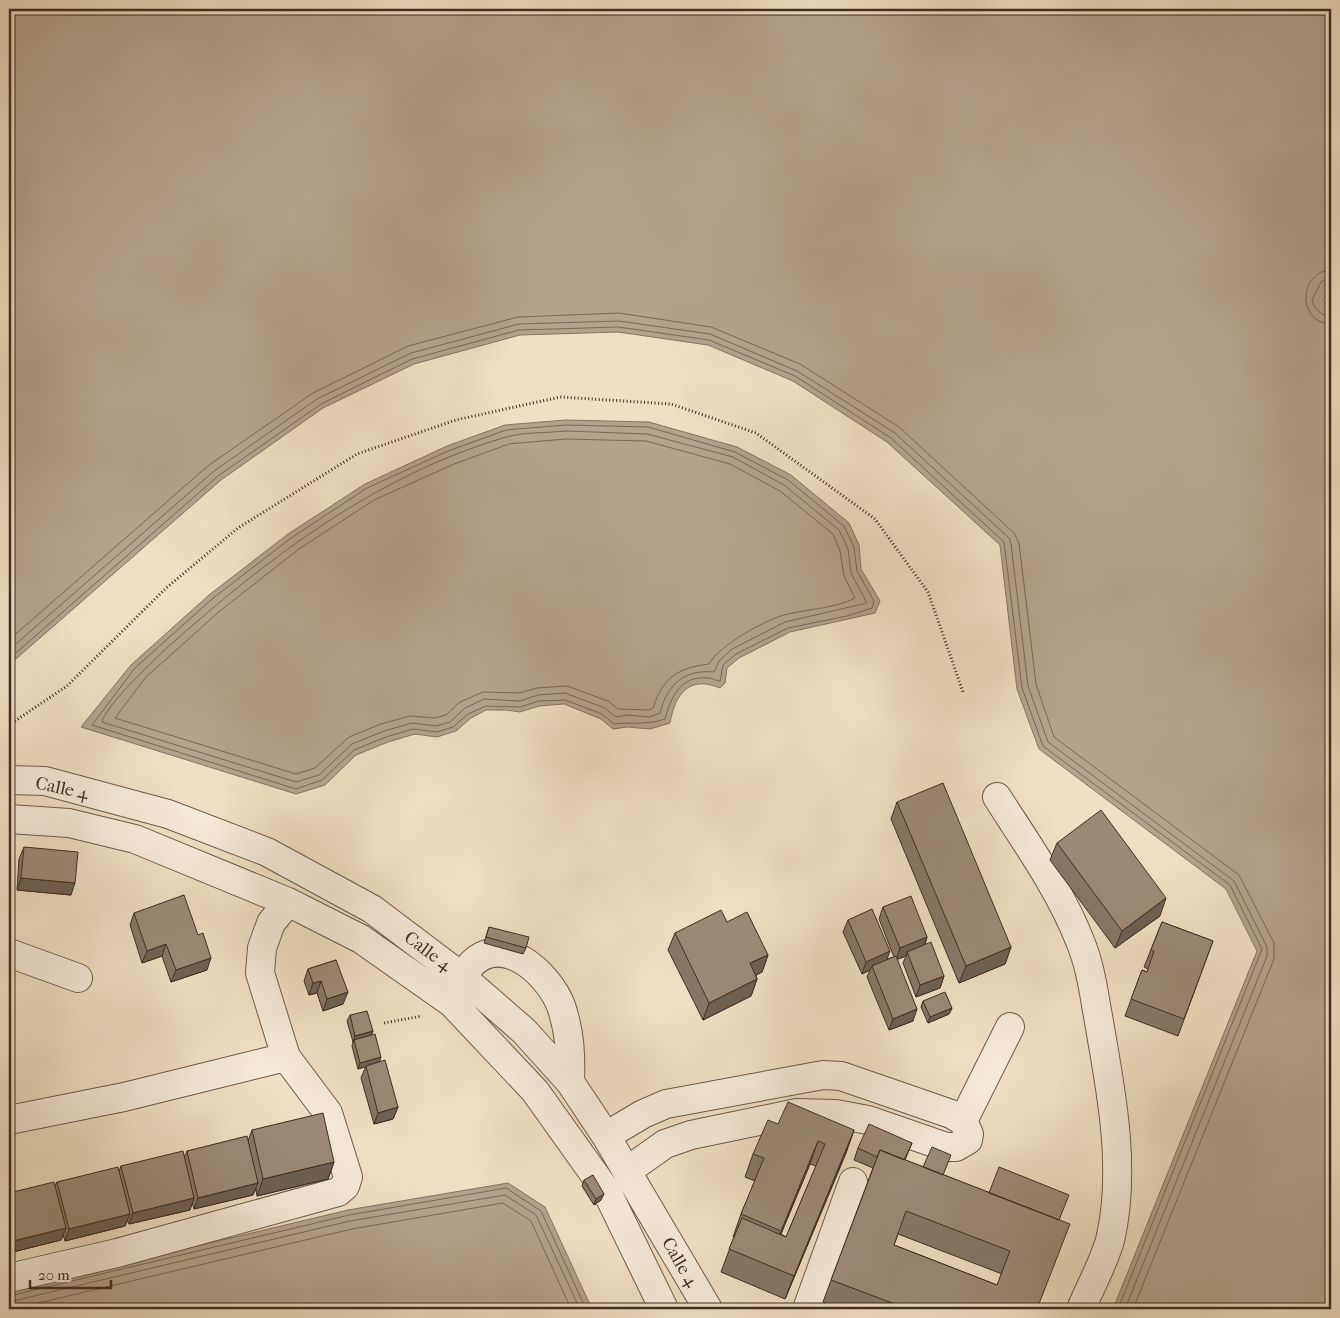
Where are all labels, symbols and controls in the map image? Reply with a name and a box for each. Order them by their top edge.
street label: Calle 4 [33,773,91,804]
street label: Calle 4 [400,927,456,976]
street label: Calle 4 [657,1234,702,1291]
scale bar [30,1258,111,1290]
text: 20 m [38,1266,70,1284]

